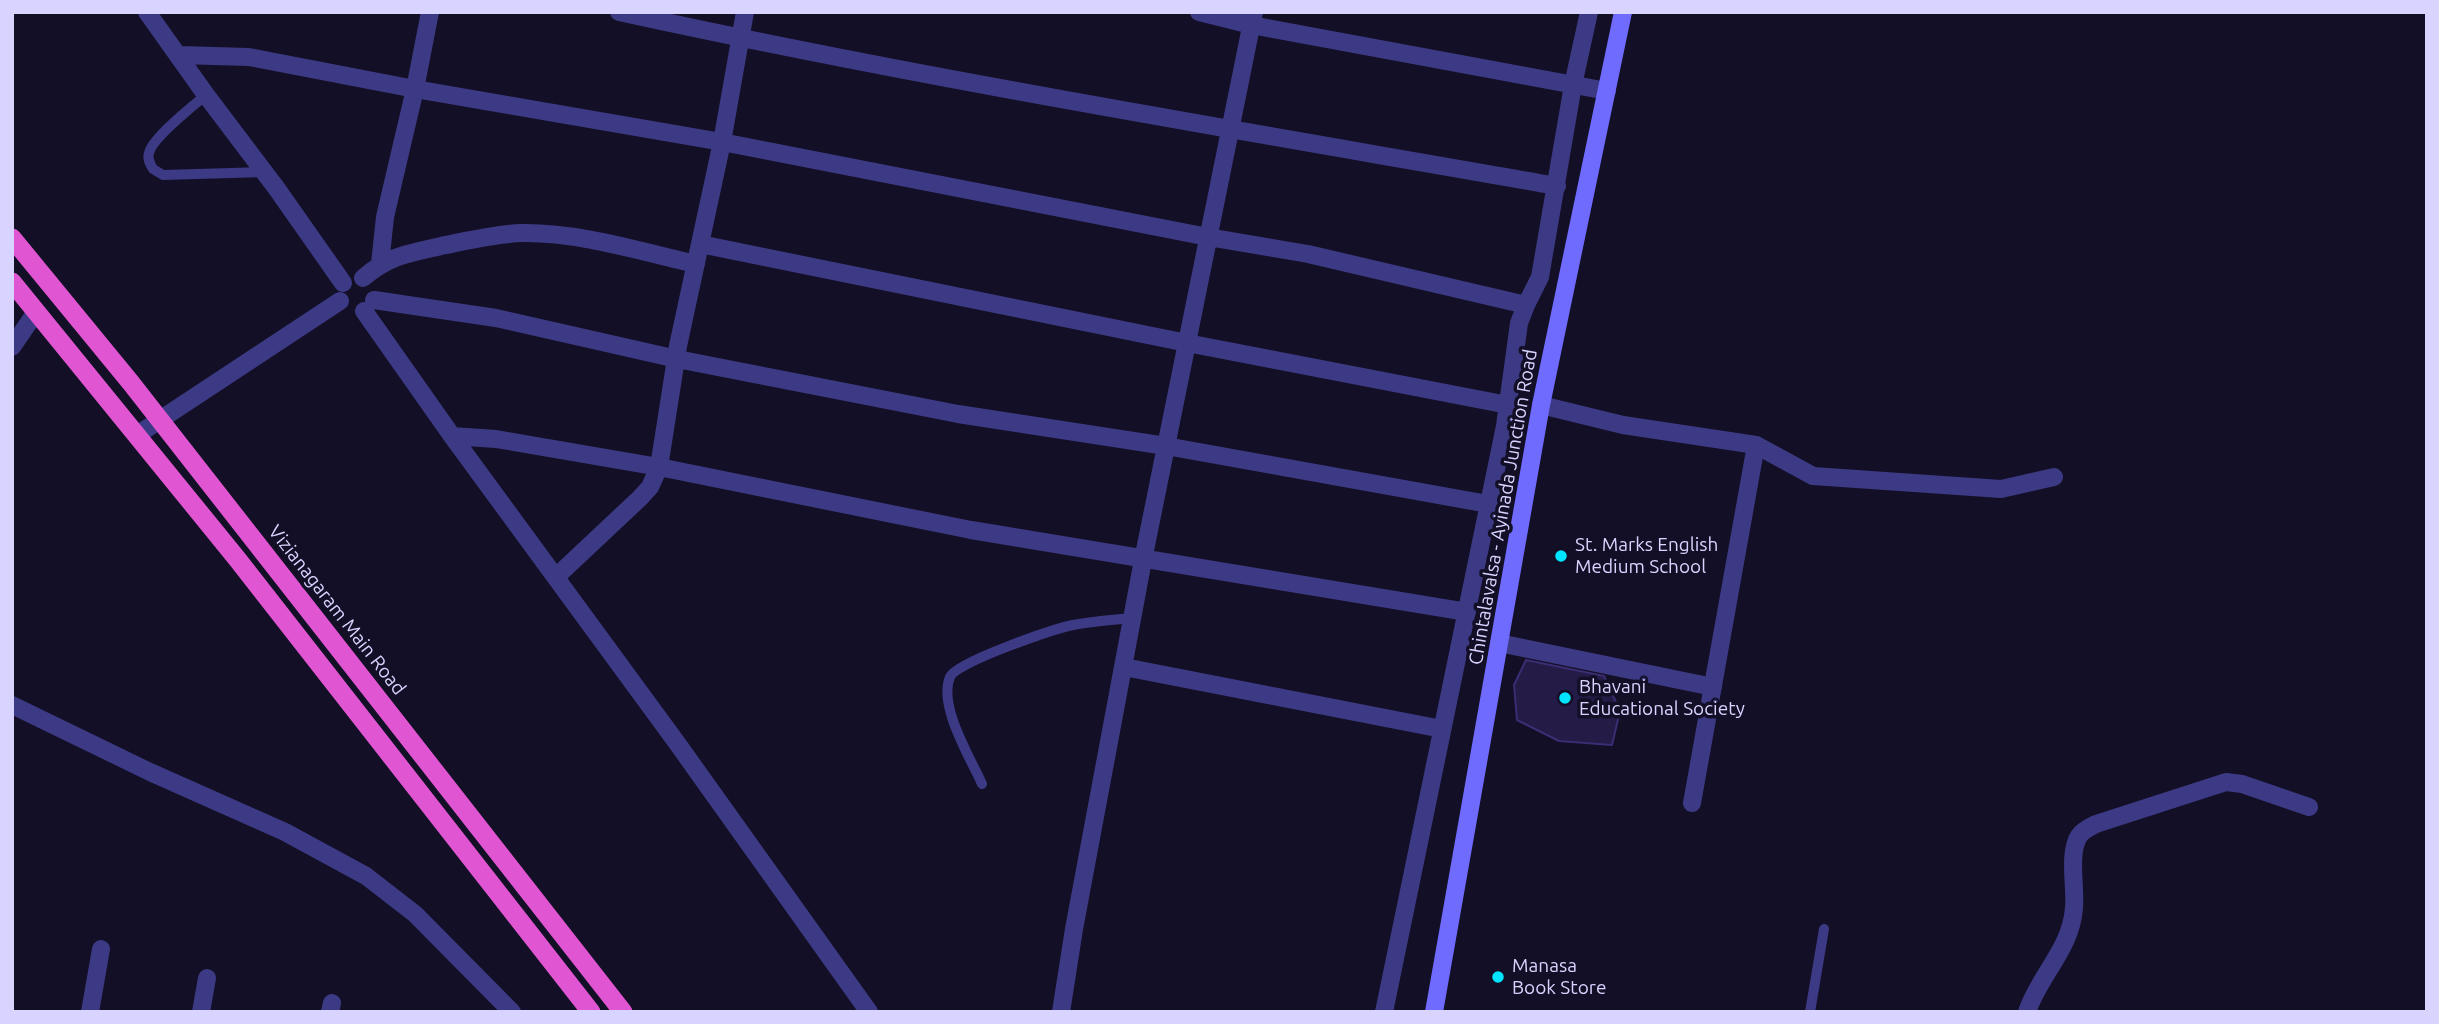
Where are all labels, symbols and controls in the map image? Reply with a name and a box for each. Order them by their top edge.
street label: Chintalavalsa - Ayinada Junction Road [1464,347,1542,667]
street label: Vizianagaram Main Road [264,521,410,699]
place label: St. Marks English Medium School [1575,534,1718,578]
marker: St. Marks English Medium School [1553,548,1569,564]
place label: Bhavani Educational Society [1579,676,1745,720]
marker: Bhavani Educational Society [1557,690,1573,706]
place label: Manasa Book Store [1512,955,1606,999]
marker: Manasa Book Store [1490,969,1506,985]

